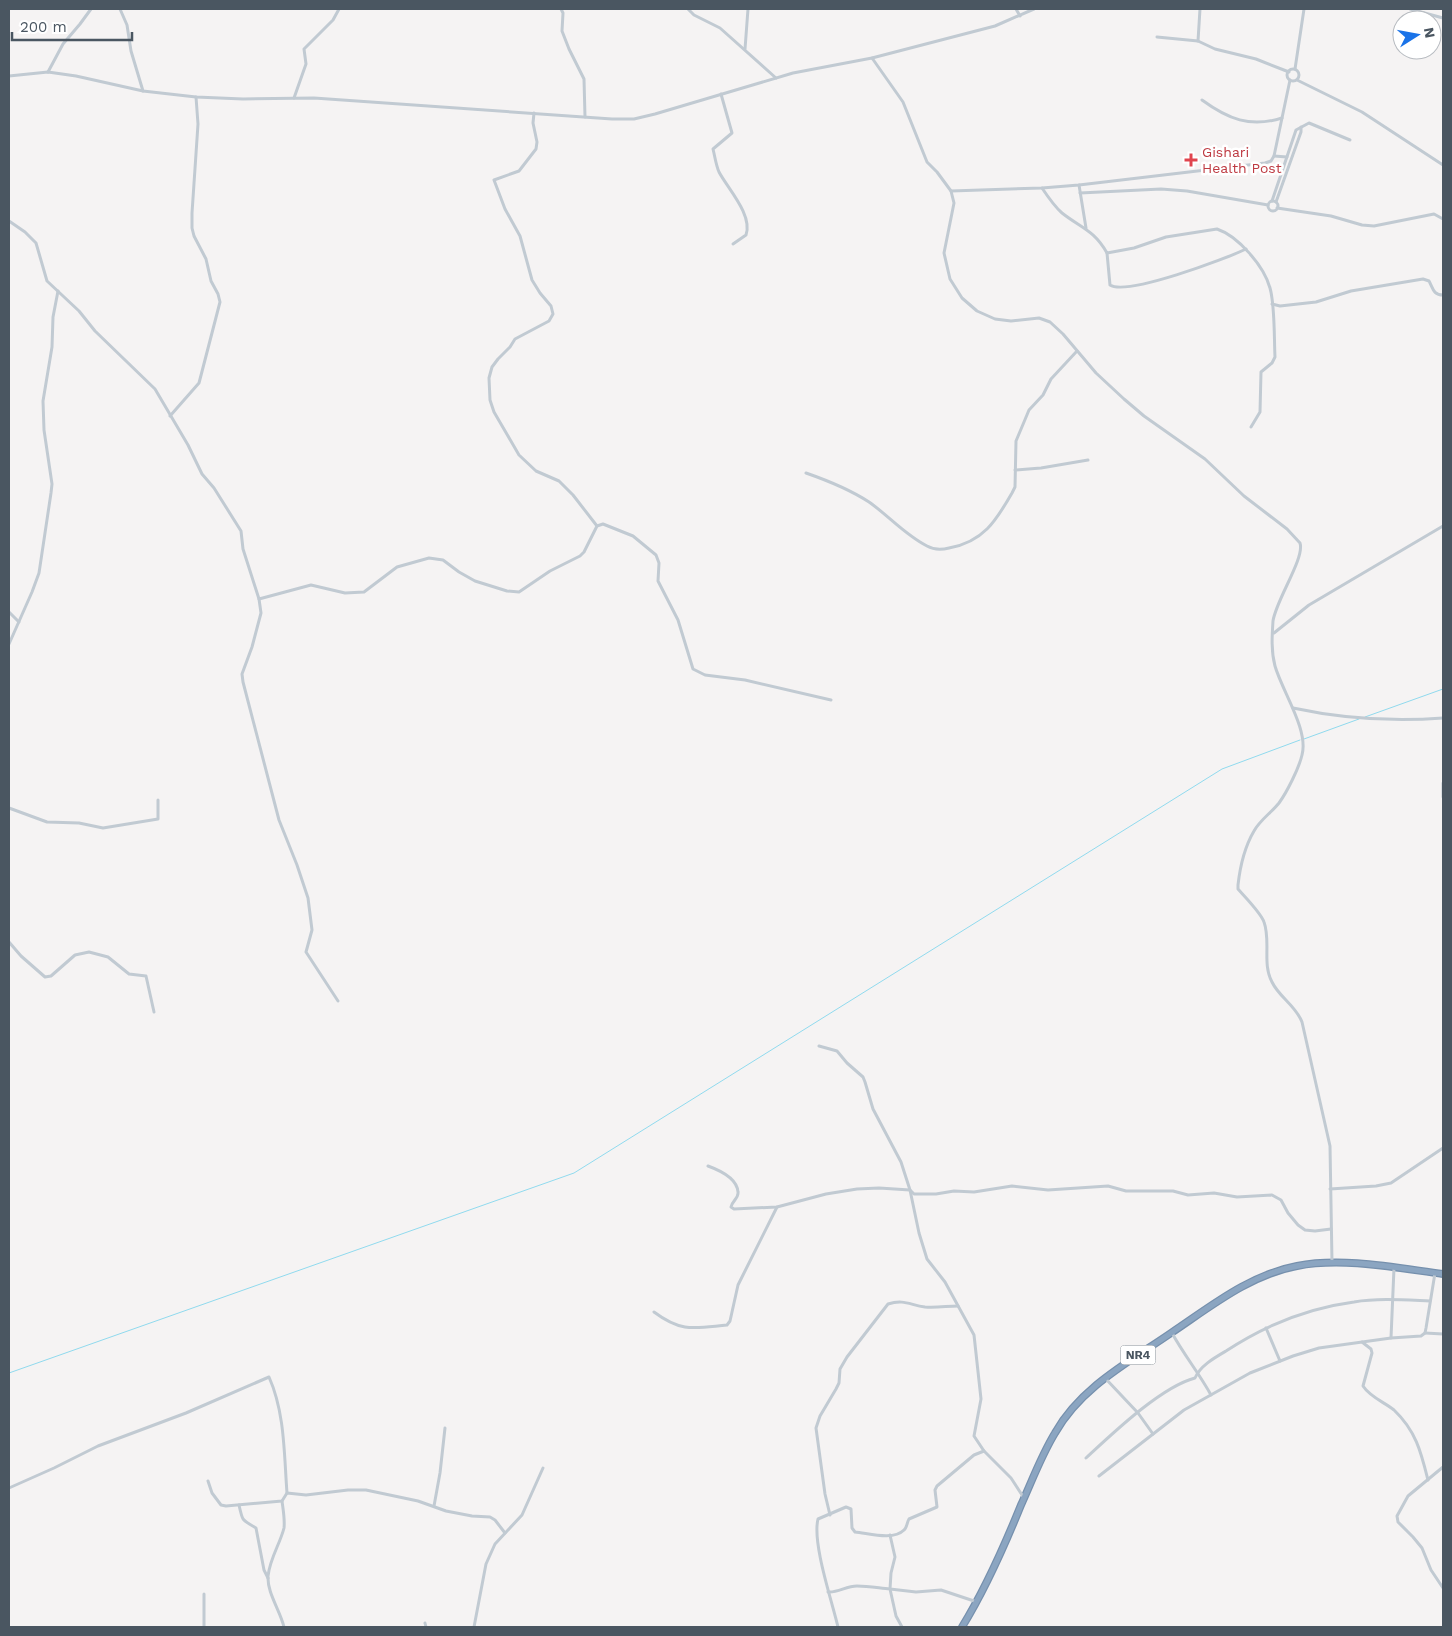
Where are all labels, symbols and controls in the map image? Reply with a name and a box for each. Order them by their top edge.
scale bar [12,10,132,42]
north arrow [1392,10,1442,60]
text: 200 m [20,18,67,36]
text: N [1421,26,1439,39]
place label: Gishari Health Post [1202,144,1282,176]
marker: Gishari Health Post [1184,153,1198,167]
road number: NR4 [1120,1346,1156,1364]

